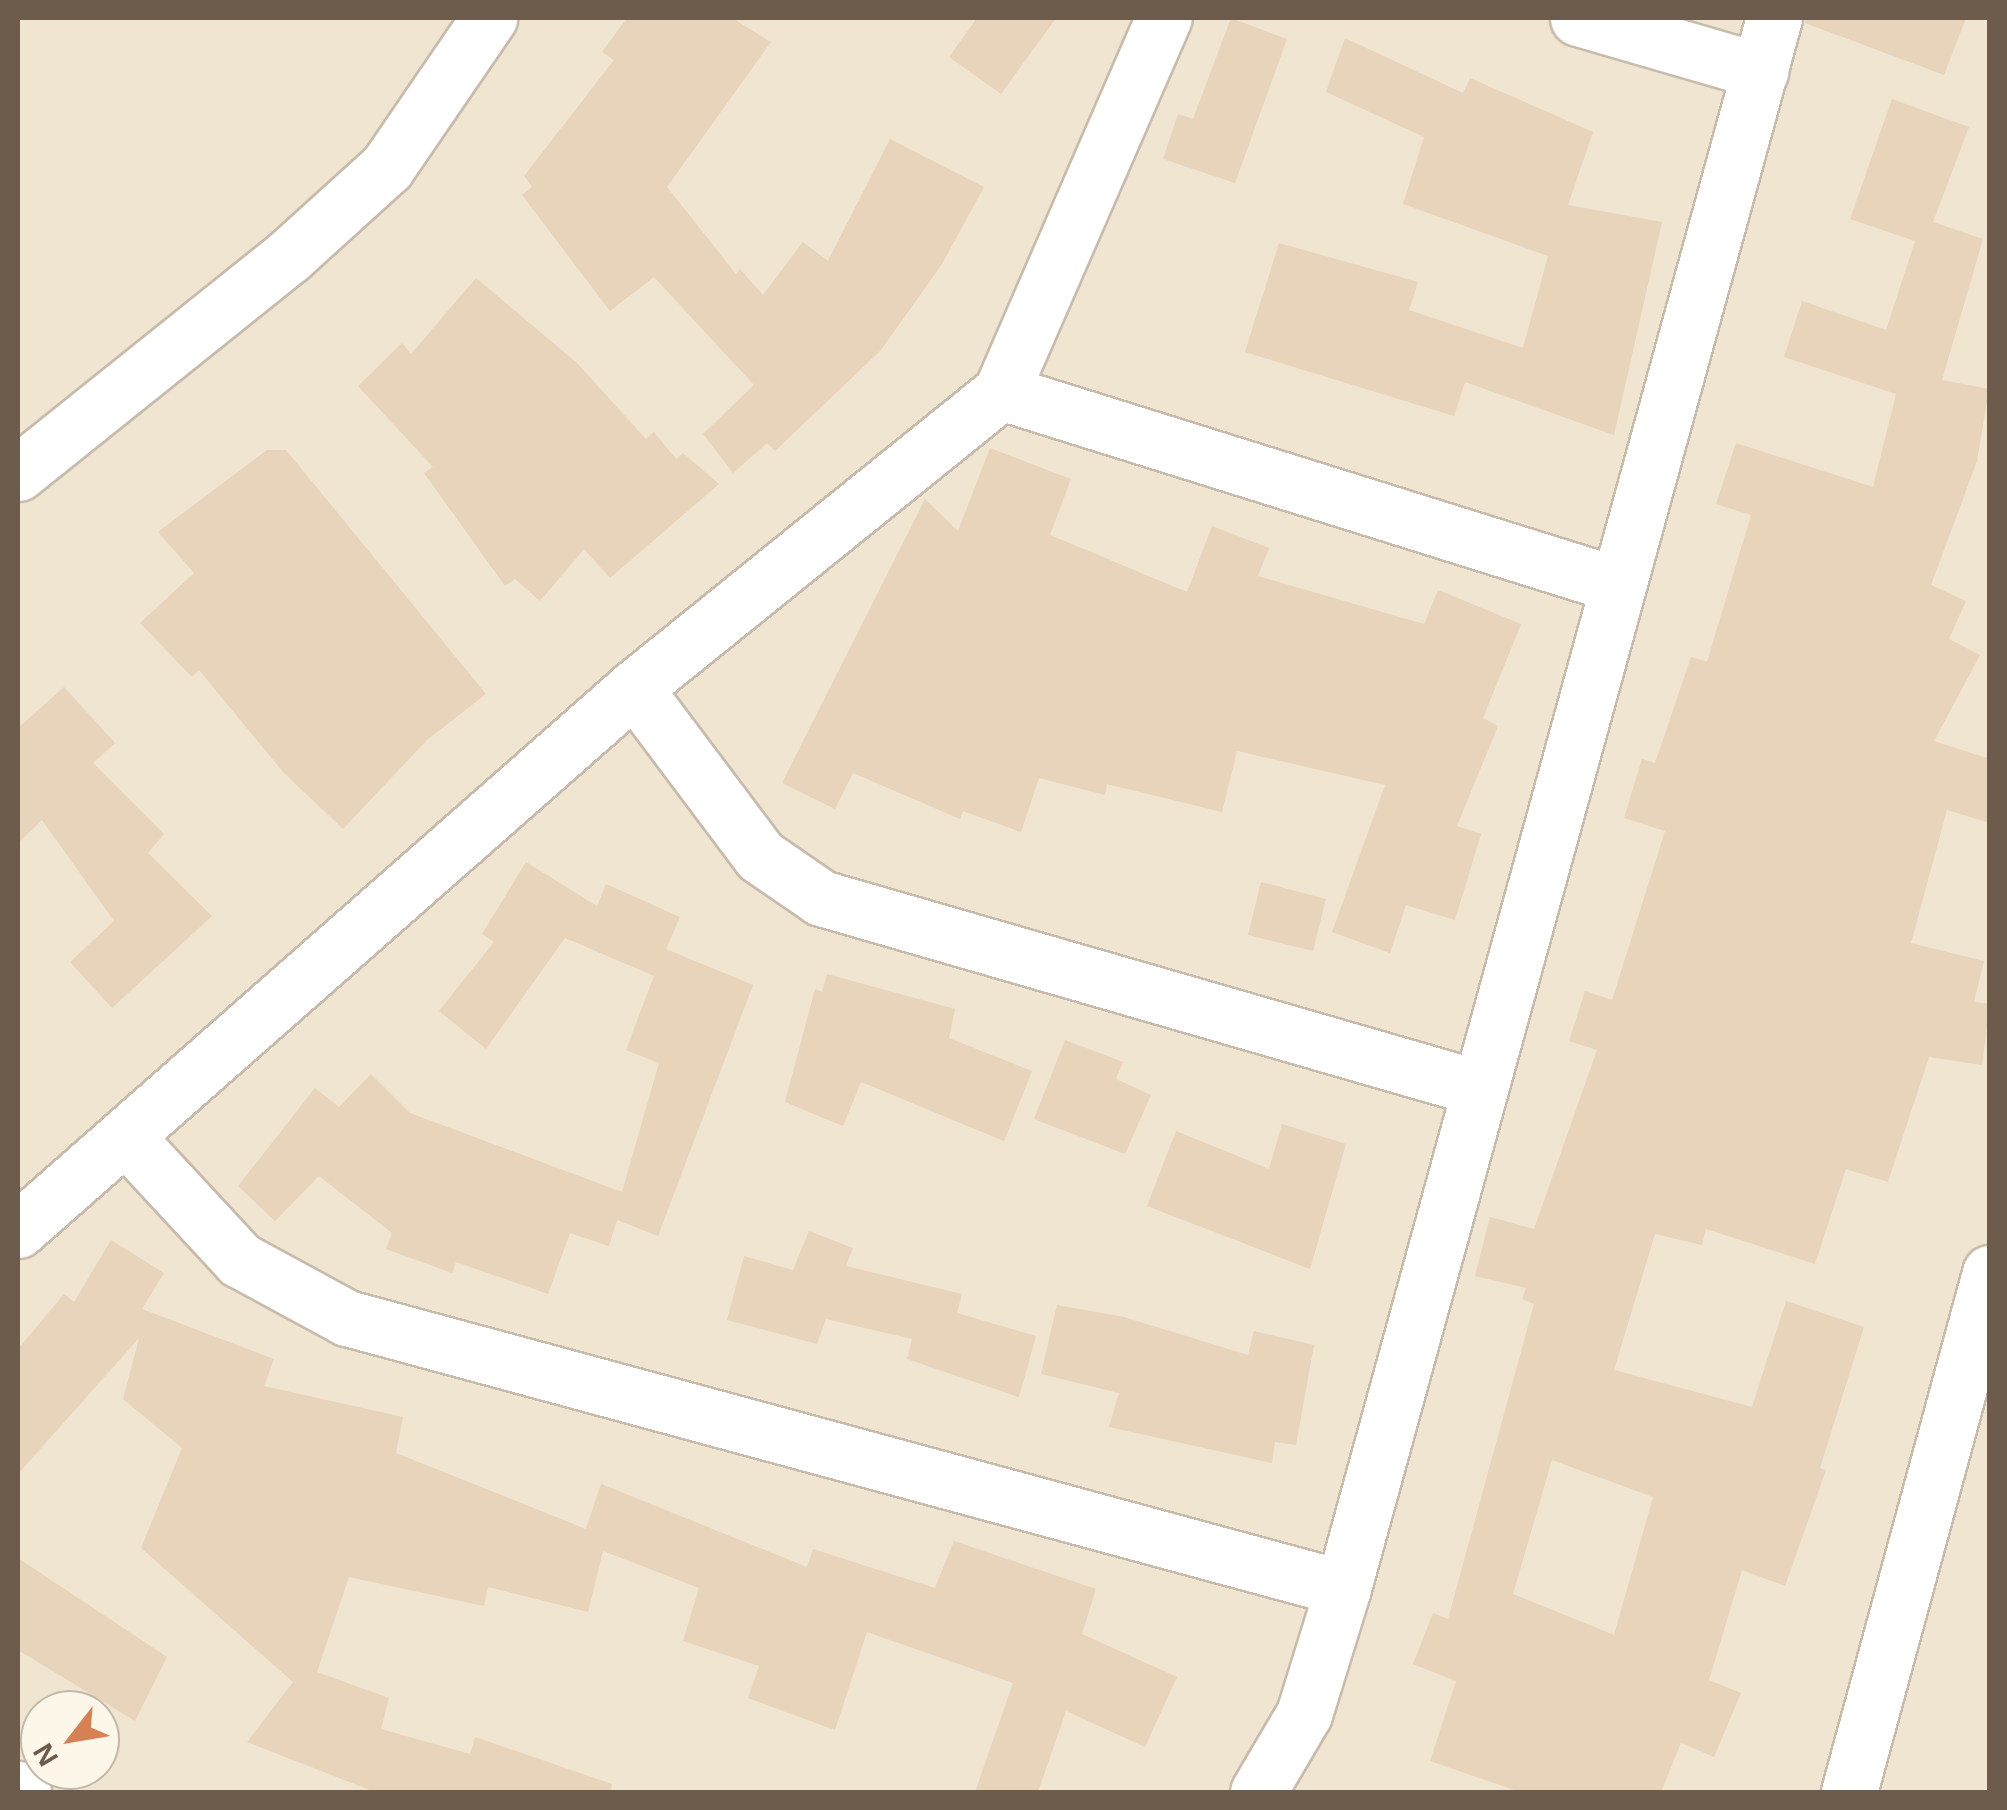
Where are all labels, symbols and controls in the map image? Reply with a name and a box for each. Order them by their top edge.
north arrow [20,1690,120,1790]
text: N [27,1738,64,1771]

